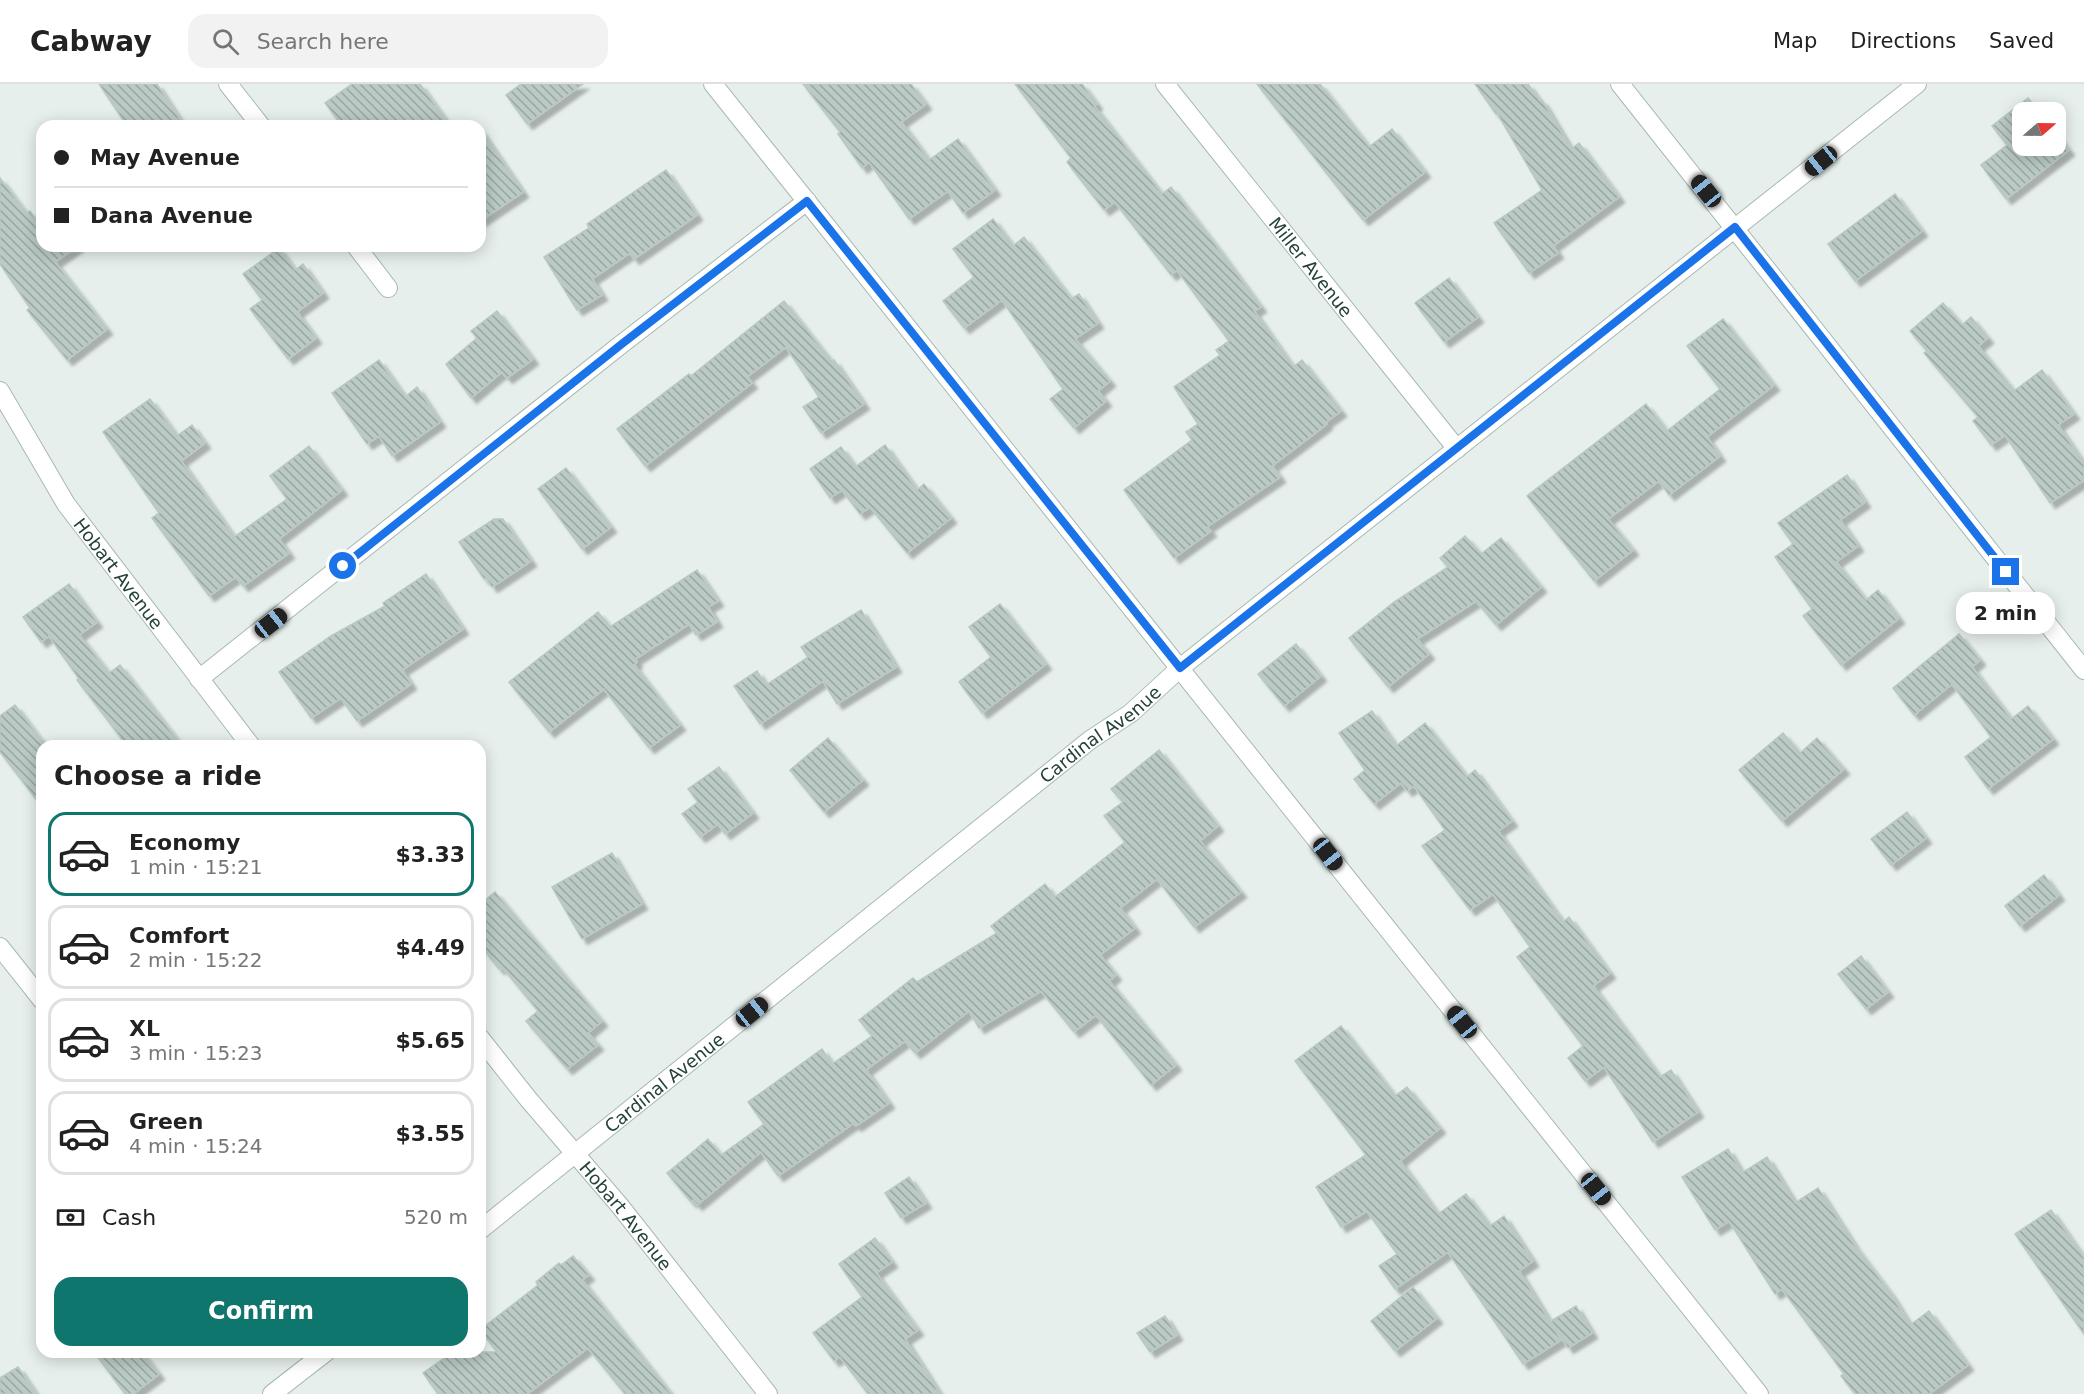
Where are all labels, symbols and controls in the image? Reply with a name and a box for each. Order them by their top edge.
search box [188,14,608,68]
text: Cabway [30,25,152,58]
icon: search [209,25,242,58]
text: Search here [257,29,389,54]
text: Map [1773,29,1817,53]
text: Directions [1850,29,1956,53]
text: Saved [1989,29,2054,53]
north arrow [2012,102,2066,156]
map controls [2012,102,2066,156]
car [1801,143,1841,179]
text: May Avenue [90,145,240,170]
car [1688,171,1724,211]
text: Dana Avenue [90,203,253,228]
street label: Miller Avenue [1265,213,1357,321]
street label: Hobart Avenue [70,514,168,633]
route start [329,552,356,579]
route end [1992,558,2019,585]
callout: 2 min [1956,593,2056,635]
text: 2 min [1974,601,2037,625]
car [251,605,291,641]
street label: Cardinal Avenue [1035,681,1165,787]
text: Choose a ride [54,760,262,791]
icon: car [57,827,111,881]
text: Economy [129,830,240,855]
car [1310,834,1346,874]
text: $3.33 [395,842,465,867]
text: 1 min · 15:21 [129,855,263,879]
icon: car [57,920,111,974]
text: Comfort [129,923,229,948]
text: $4.49 [395,935,465,960]
text: 2 min · 15:22 [129,948,263,972]
car [732,994,772,1030]
car [1444,1002,1480,1042]
icon: car [57,1013,111,1067]
text: XL [129,1016,160,1041]
text: $5.65 [395,1028,465,1053]
street label: Cardinal Avenue [600,1028,728,1137]
text: 3 min · 15:23 [129,1041,263,1065]
icon: car [57,1106,111,1160]
text: Green [129,1109,203,1134]
text: $3.55 [395,1121,465,1146]
text: 4 min · 15:24 [129,1134,263,1158]
street label: Hobart Avenue [576,1157,677,1274]
car [1578,1169,1614,1209]
icon: cash [54,1201,87,1234]
text: Cash [102,1205,156,1230]
text: 520 m [404,1205,468,1229]
button: Confirm [54,1277,468,1346]

